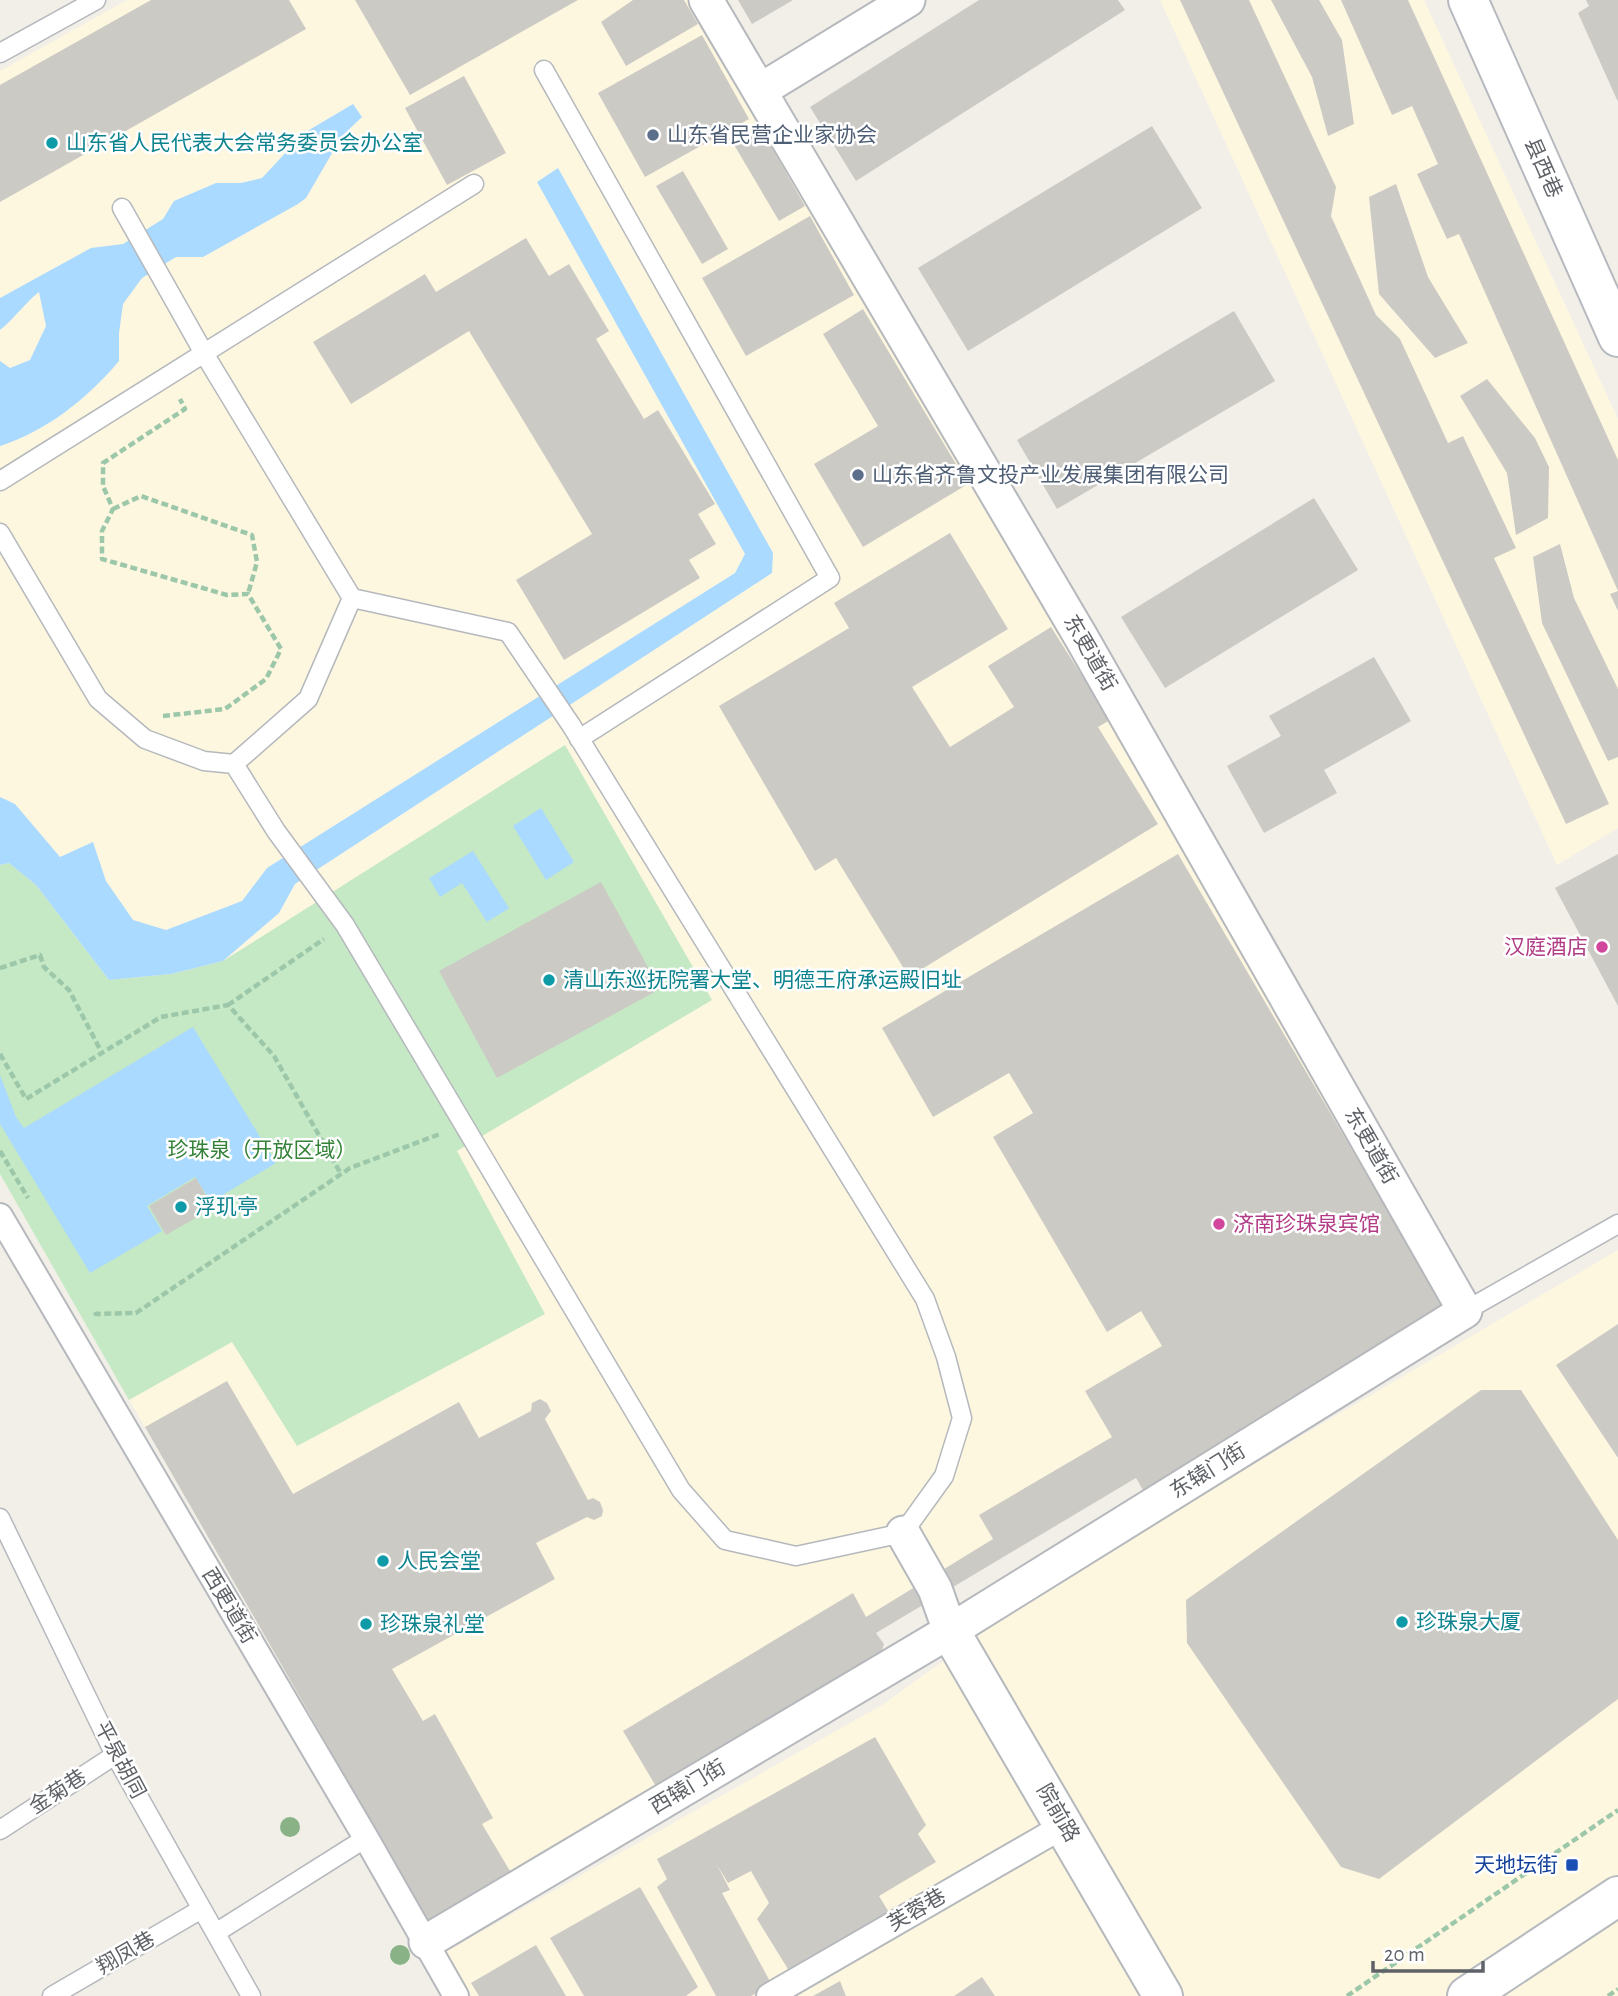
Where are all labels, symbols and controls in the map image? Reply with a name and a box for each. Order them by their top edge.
place label: 山东省民营企业家协会 [667,124,877,146]
marker: 山东省民营企业家协会 [645,127,661,143]
place label: 山东省人民代表大会常务委员会办公室 [66,131,423,154]
marker: 山东省人民代表大会常务委员会办公室 [44,135,60,151]
street label: 县西巷 [1521,135,1566,201]
place label: 山东省齐鲁文投产业发展集团有限公司 [872,464,1229,486]
marker: 山东省齐鲁文投产业发展集团有限公司 [850,467,866,483]
street label: 东更道街 [1060,611,1121,695]
place label: 汉庭酒店 [1504,936,1588,958]
marker: 汉庭酒店 [1594,939,1610,955]
place label: 清山东巡抚院署大堂、明德王府承运殿旧址 [563,969,962,991]
marker: 清山东巡抚院署大堂、明德王府承运殿旧址 [541,972,557,988]
street label: 东更道街 [1341,1104,1402,1188]
park label: 珍珠泉（开放区域） [168,1139,357,1161]
place label: 浮玑亭 [195,1196,258,1218]
marker: 浮玑亭 [173,1199,189,1215]
place label: 济南珍珠泉宾馆 [1233,1213,1380,1235]
marker: 济南珍珠泉宾馆 [1211,1216,1227,1232]
street label: 东辕门街 [1166,1439,1249,1502]
place label: 人民会堂 [397,1550,481,1572]
marker: 人民会堂 [375,1553,391,1569]
street label: 西更道街 [198,1564,260,1647]
place label: 珍珠泉大厦 [1416,1611,1521,1633]
place label: 珍珠泉礼堂 [380,1613,485,1635]
marker: 珍珠泉大厦 [1394,1614,1410,1630]
marker: 珍珠泉礼堂 [358,1616,374,1632]
street label: 平泉胡同 [91,1718,150,1802]
street label: 西辕门街 [646,1756,729,1818]
street label: 金菊巷 [25,1765,90,1818]
street label: 院前路 [1033,1780,1084,1846]
place label: 天地坛街 [1474,1854,1558,1876]
marker: 天地坛街 [1564,1857,1580,1873]
street label: 芙蓉巷 [884,1884,950,1935]
street label: 翔凤巷 [93,1927,159,1978]
scale bar [1373,1930,1483,1974]
text: 20 m [1384,1944,1425,1965]

